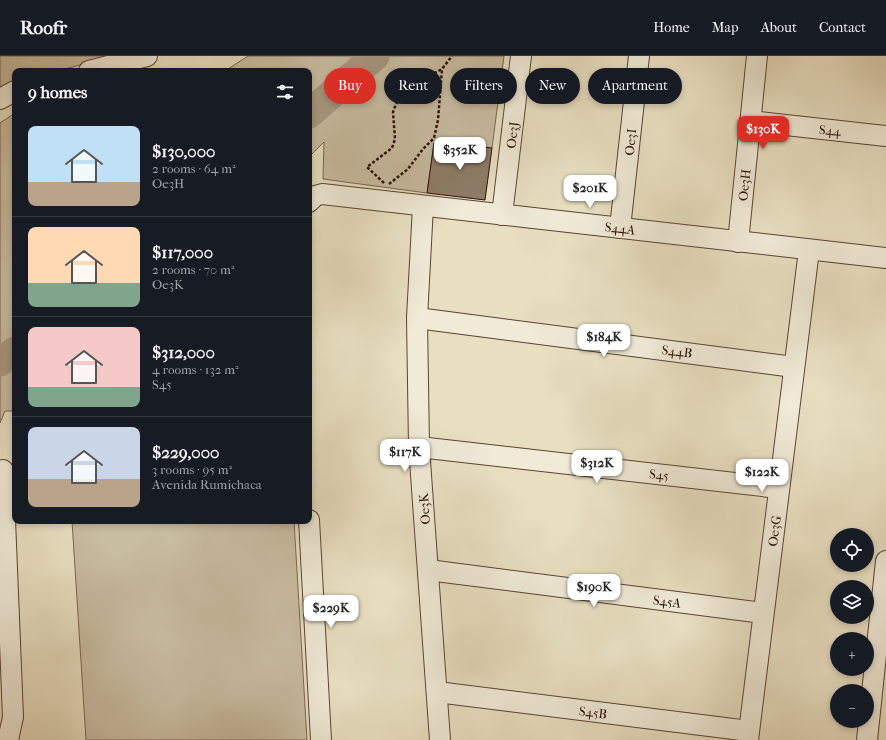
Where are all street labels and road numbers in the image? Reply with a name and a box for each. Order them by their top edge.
street label: Oe3J [503,121,522,149]
street label: S44 [818,122,842,139]
street label: Oe3I [622,128,639,156]
street label: Oe3H [735,168,754,202]
street label: S44A [604,219,637,238]
street label: S44B [661,342,693,361]
street label: S45 [648,466,670,483]
street label: Oe3K [416,492,433,525]
street label: Oe3G [765,515,784,547]
street label: S45A [652,592,682,611]
street label: S45B [578,703,608,722]

